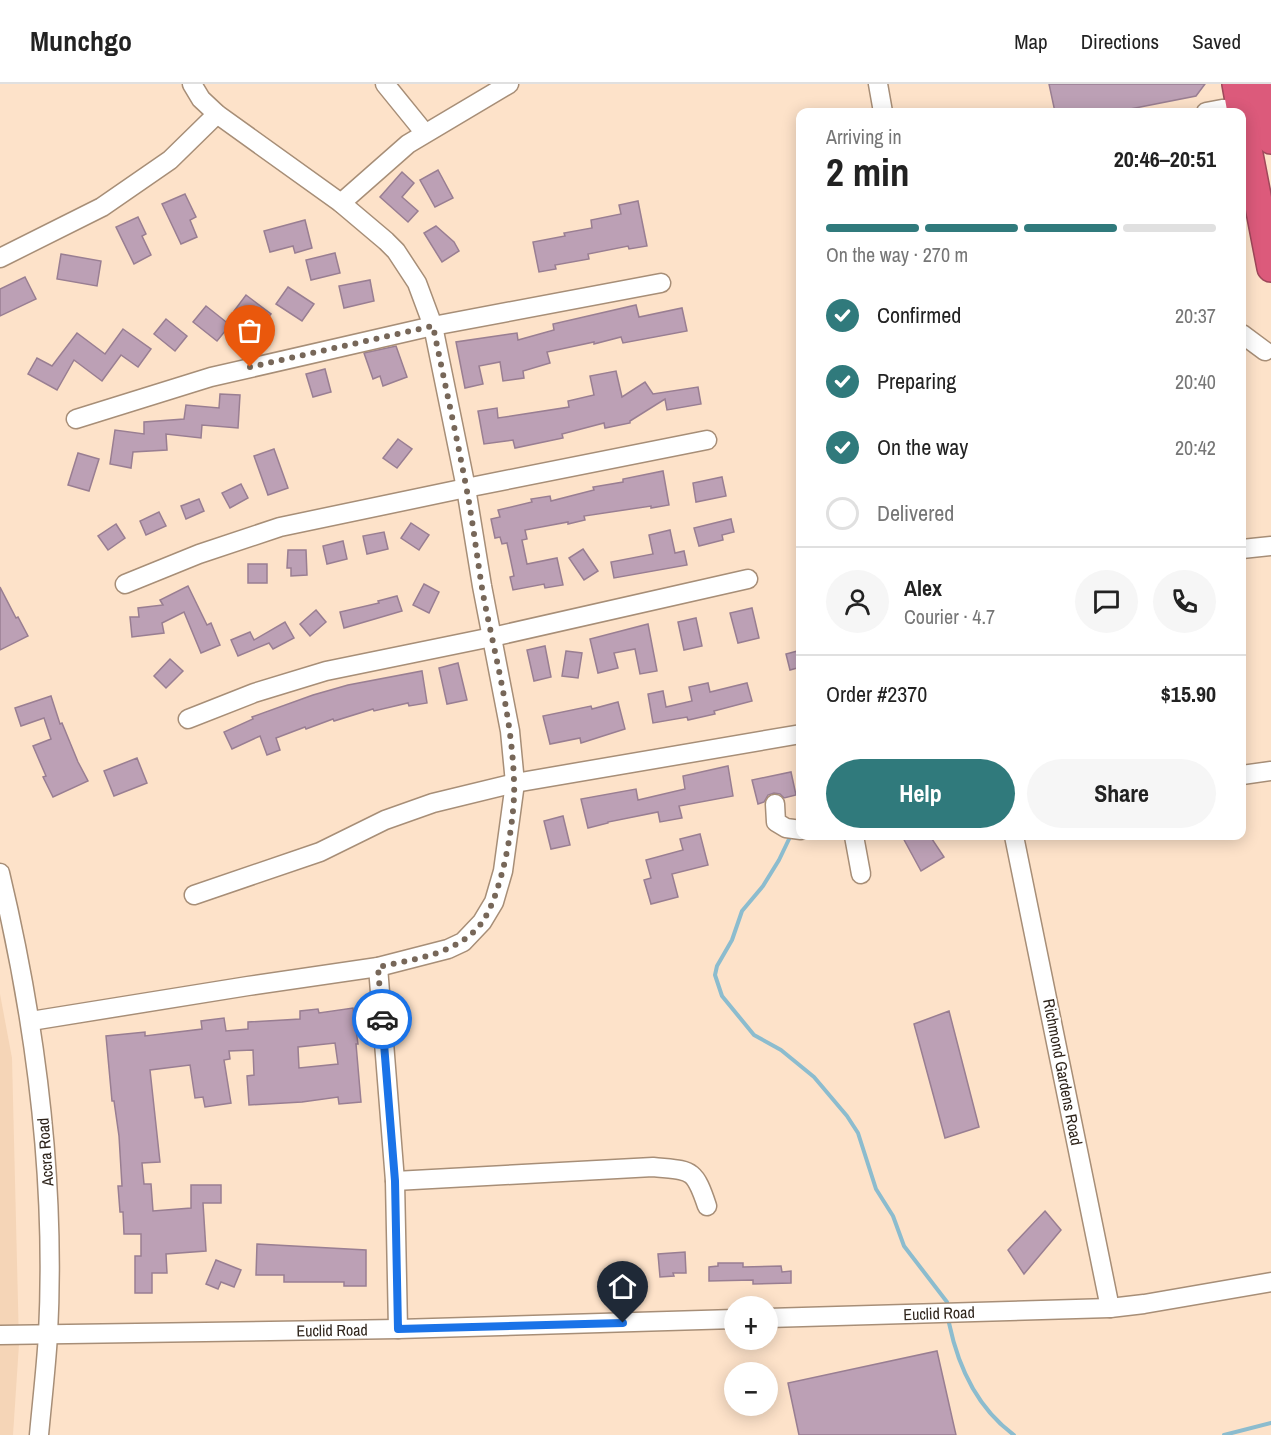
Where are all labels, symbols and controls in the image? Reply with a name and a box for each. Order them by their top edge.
text: Munchgo [30,22,132,60]
text: Map [1014,27,1048,56]
text: Directions [1081,27,1159,56]
text: Saved [1192,27,1241,56]
text: Arriving in [826,123,902,150]
text: 20:46–20:51 [1114,144,1216,174]
text: 2 min [826,146,910,198]
text: On the way · 270 m [826,241,968,268]
icon: check [826,299,859,332]
text: Confirmed [877,300,961,330]
text: 20:37 [1175,302,1216,329]
pin [224,305,275,367]
icon: bag [233,314,266,347]
icon: check [826,365,859,398]
text: Preparing [877,366,956,396]
text: 20:40 [1175,368,1216,395]
icon: check [826,431,859,464]
text: On the way [877,432,968,462]
text: 20:42 [1175,434,1216,461]
text: Delivered [877,498,954,528]
button: person [826,570,889,633]
button: chat [1075,570,1138,633]
button: phone [1153,570,1216,633]
text: Alex [904,573,942,603]
text: Courier · 4.7 [904,603,995,630]
text: Order #2370 [826,679,927,709]
text: $15.90 [1161,679,1216,709]
button: Help [826,759,1015,828]
button: Share [1027,759,1216,828]
courier [352,989,412,1049]
street label: Richmond Gardens Road [1038,997,1088,1147]
icon: car [366,1003,399,1036]
street label: Accra Road [32,1117,58,1188]
pin [597,1261,648,1323]
icon: home [606,1270,639,1303]
map controls [724,1296,778,1416]
button: + [724,1296,778,1350]
street label: Euclid Road [903,1301,975,1325]
street label: Euclid Road [296,1318,368,1342]
button: − [724,1362,778,1416]

